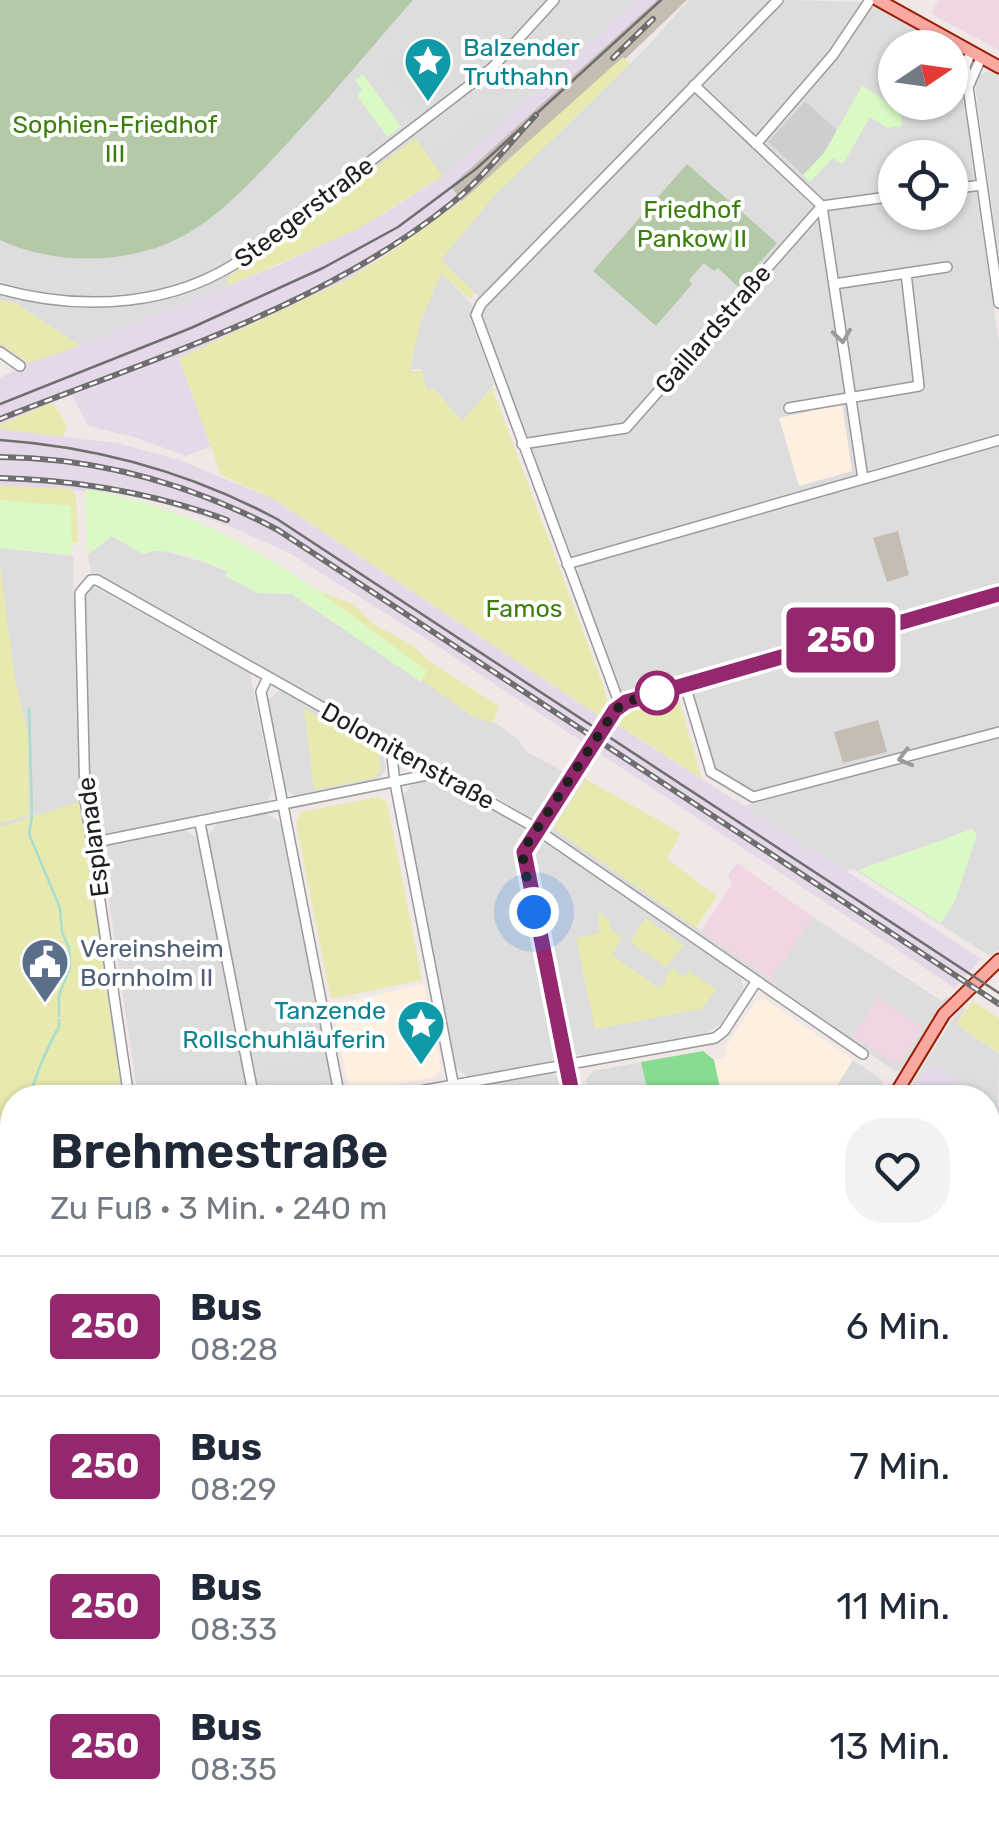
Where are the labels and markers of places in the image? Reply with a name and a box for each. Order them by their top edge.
place label: Balzender Truthahn [463,33,580,91]
place icon: Balzender Truthahn [402,35,454,103]
unlabelled marker [636,672,678,714]
place label: Vereinsheim Bornholm II [80,934,224,992]
public building icon: Vereinsheim Bornholm II [19,936,71,1004]
place label: Tanzende Rollschuhläuferin [182,996,386,1054]
place icon: Tanzende Rollschuhläuferin [395,998,447,1066]

